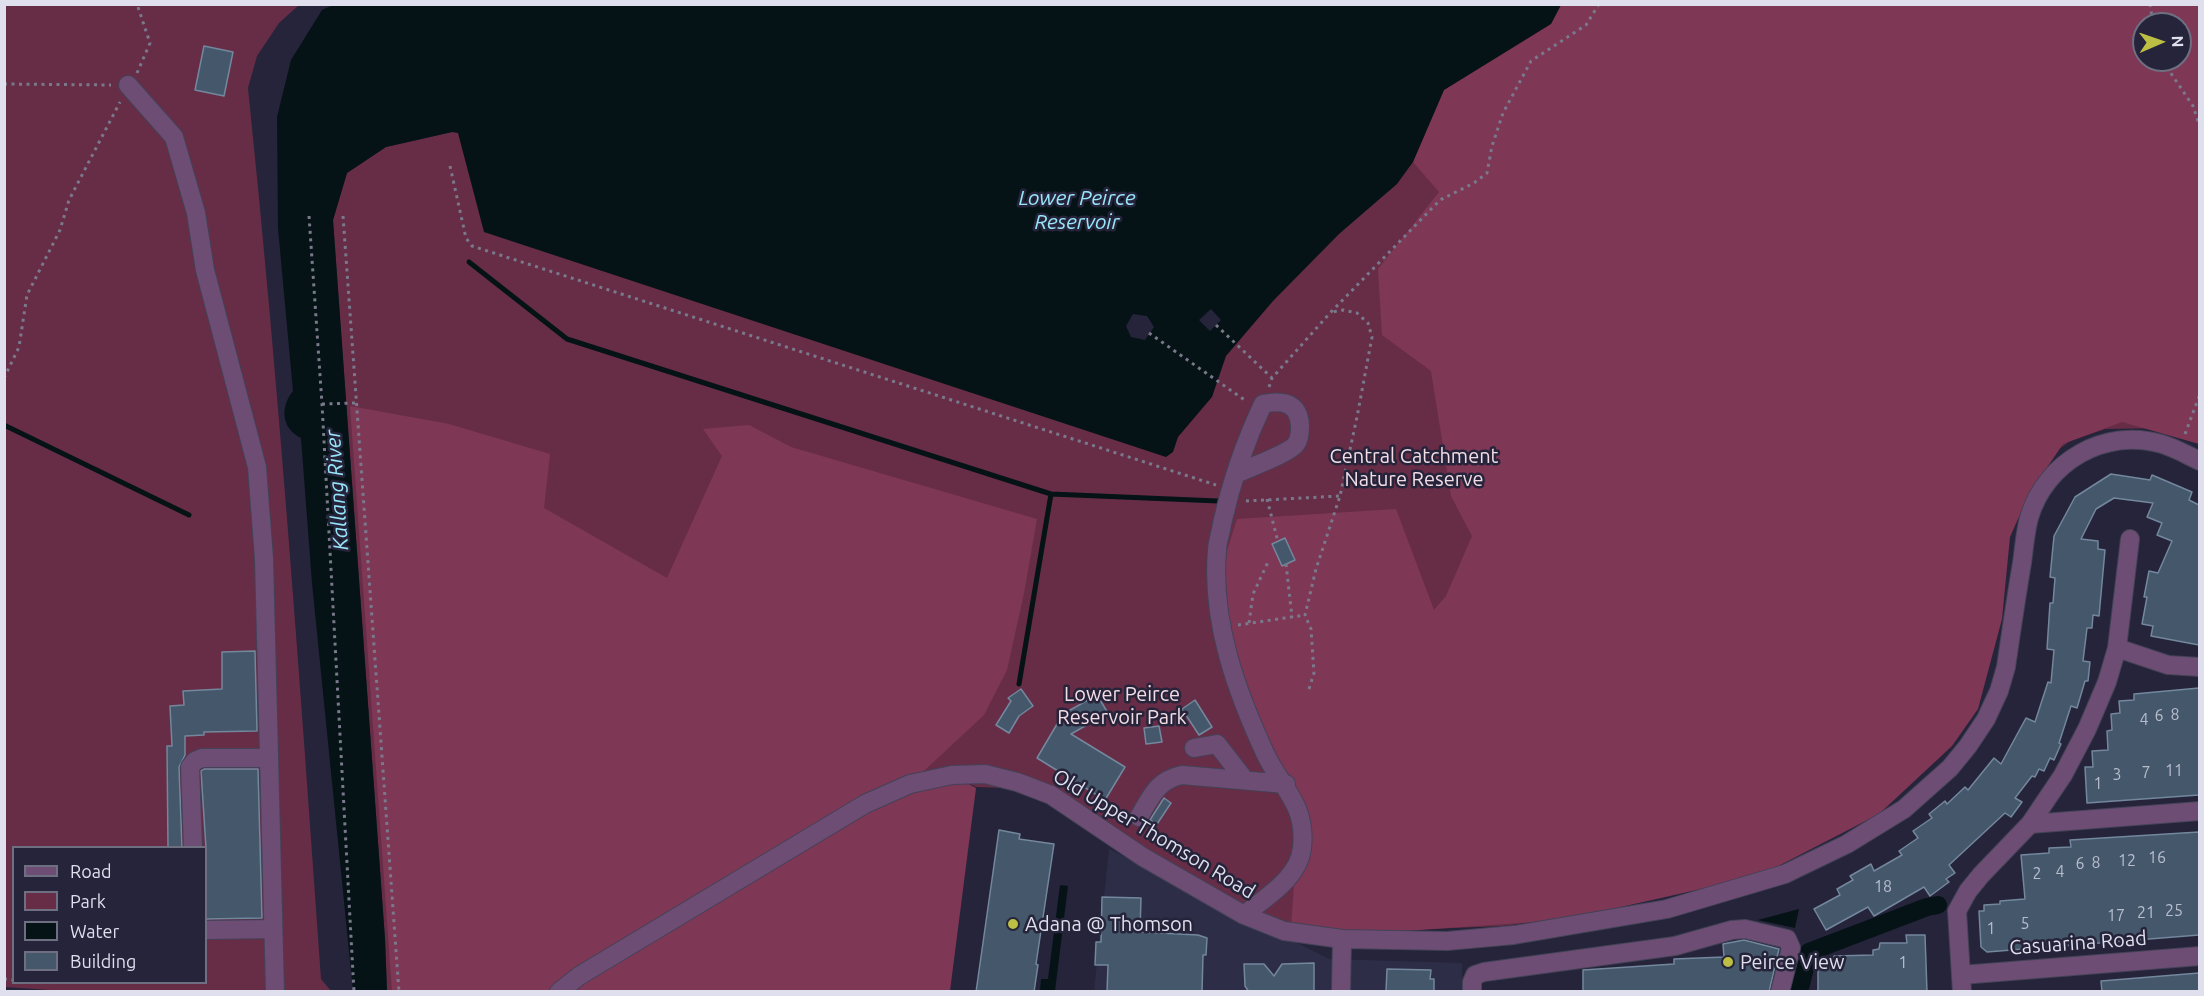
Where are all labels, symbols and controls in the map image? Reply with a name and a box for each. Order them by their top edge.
north arrow [2132,12,2192,72]
text: N [2169,35,2187,48]
water label: Lower Peirce Reservoir [1019,185,1135,235]
water label: Kallang River [320,429,354,551]
park label: Central Catchment Nature Reserve [1330,444,1498,491]
park label: Lower Peirce Reservoir Park [1057,682,1187,729]
house number: 8 [2170,705,2180,725]
house number: 6 [2154,706,2164,726]
house number: 4 [2139,710,2149,730]
house number: 11 [2165,761,2183,781]
house number: 7 [2141,763,2151,783]
street label: Old Upper Thomson Road [1049,764,1259,904]
house number: 3 [2112,765,2122,785]
house number: 1 [2093,774,2103,794]
legend [12,846,207,984]
house number: 16 [2148,848,2166,868]
house number: 12 [2118,851,2136,871]
house number: 8 [2091,853,2101,873]
house number: 6 [2075,854,2085,874]
text: Road [70,861,112,881]
house number: 4 [2055,862,2065,882]
house number: 2 [2032,864,2042,884]
house number: 18 [1874,877,1892,897]
text: Park [70,891,106,911]
house number: 25 [2165,901,2183,921]
house number: 21 [2137,903,2155,923]
house number: 17 [2107,906,2125,926]
place label: Adana @ Thomson [1025,912,1193,936]
house number: 5 [2020,914,2030,934]
marker: Adana @ Thomson [1006,917,1020,931]
house number: 1 [1986,919,1996,939]
text: Water [70,921,119,941]
street label: Casuarina Road [2008,926,2148,960]
place label: Peirce View [1740,950,1845,974]
text: Building [70,951,136,971]
house number: 1 [1898,953,1908,973]
marker: Peirce View [1721,955,1735,969]

